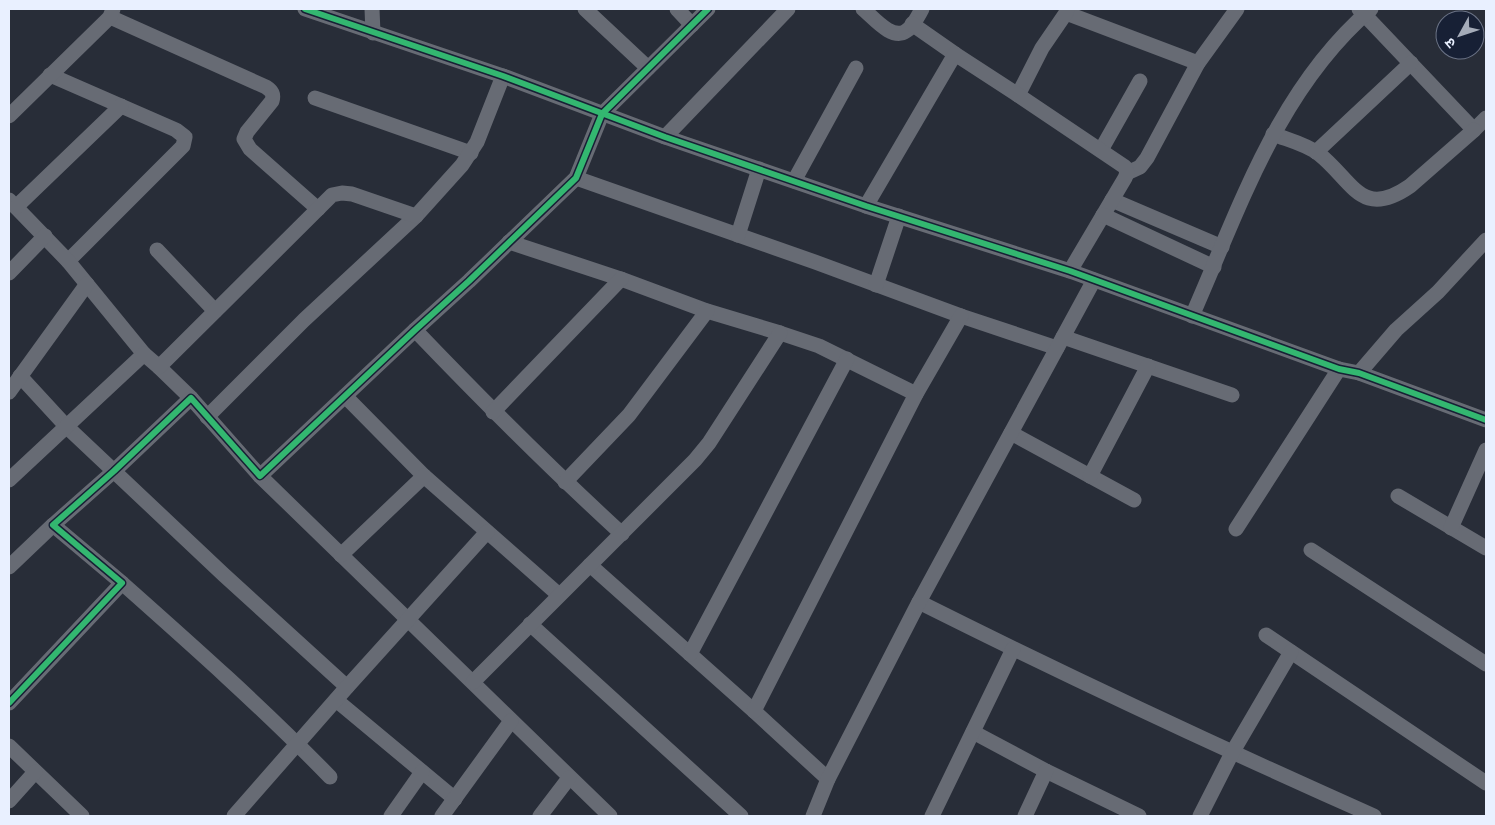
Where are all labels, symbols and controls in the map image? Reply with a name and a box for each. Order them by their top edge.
north arrow [1435,10,1485,60]
text: उ [1441,34,1459,52]

